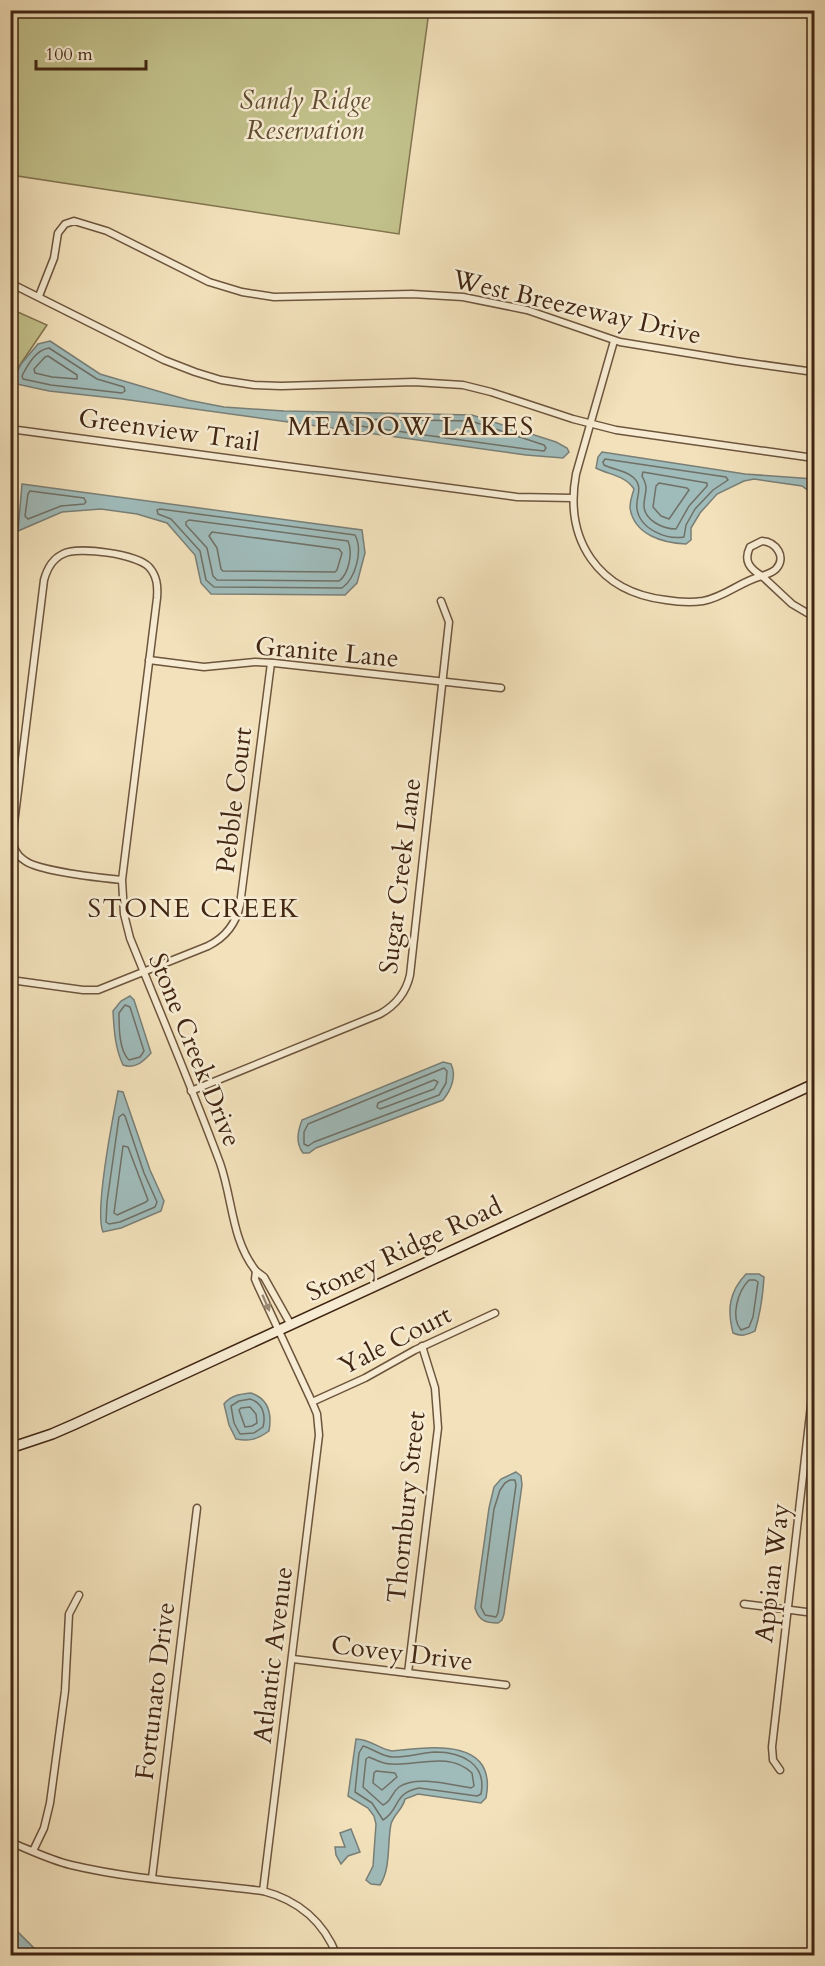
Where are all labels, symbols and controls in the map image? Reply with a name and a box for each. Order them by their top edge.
scale bar [36,33,146,71]
text: 100 m [45,42,93,67]
park label: Sandy Ridge Reservation [240,83,371,148]
street label: West Breezeway Drive [448,261,705,353]
street label: Greenview Trail [76,400,262,460]
district label: MEADOW LAKES [287,408,535,445]
street label: Granite Lane [254,628,400,676]
street label: Pebble Court [208,725,260,875]
street label: Sugar Creek Lane [371,776,429,976]
district label: STONE CREEK [88,890,300,927]
street label: Stone Creek Drive [140,948,250,1152]
street label: Stoney Ridge Road [300,1188,508,1310]
one-way arrow [261,1295,271,1313]
street label: Yale Court [333,1297,457,1383]
street label: Thornbury Street [379,1409,433,1605]
street label: Appian Way [746,1501,798,1645]
street label: Atlantic Avenue [245,1565,301,1745]
street label: Fortunato Drive [127,1600,183,1782]
street label: Covey Drive [329,1627,475,1679]

